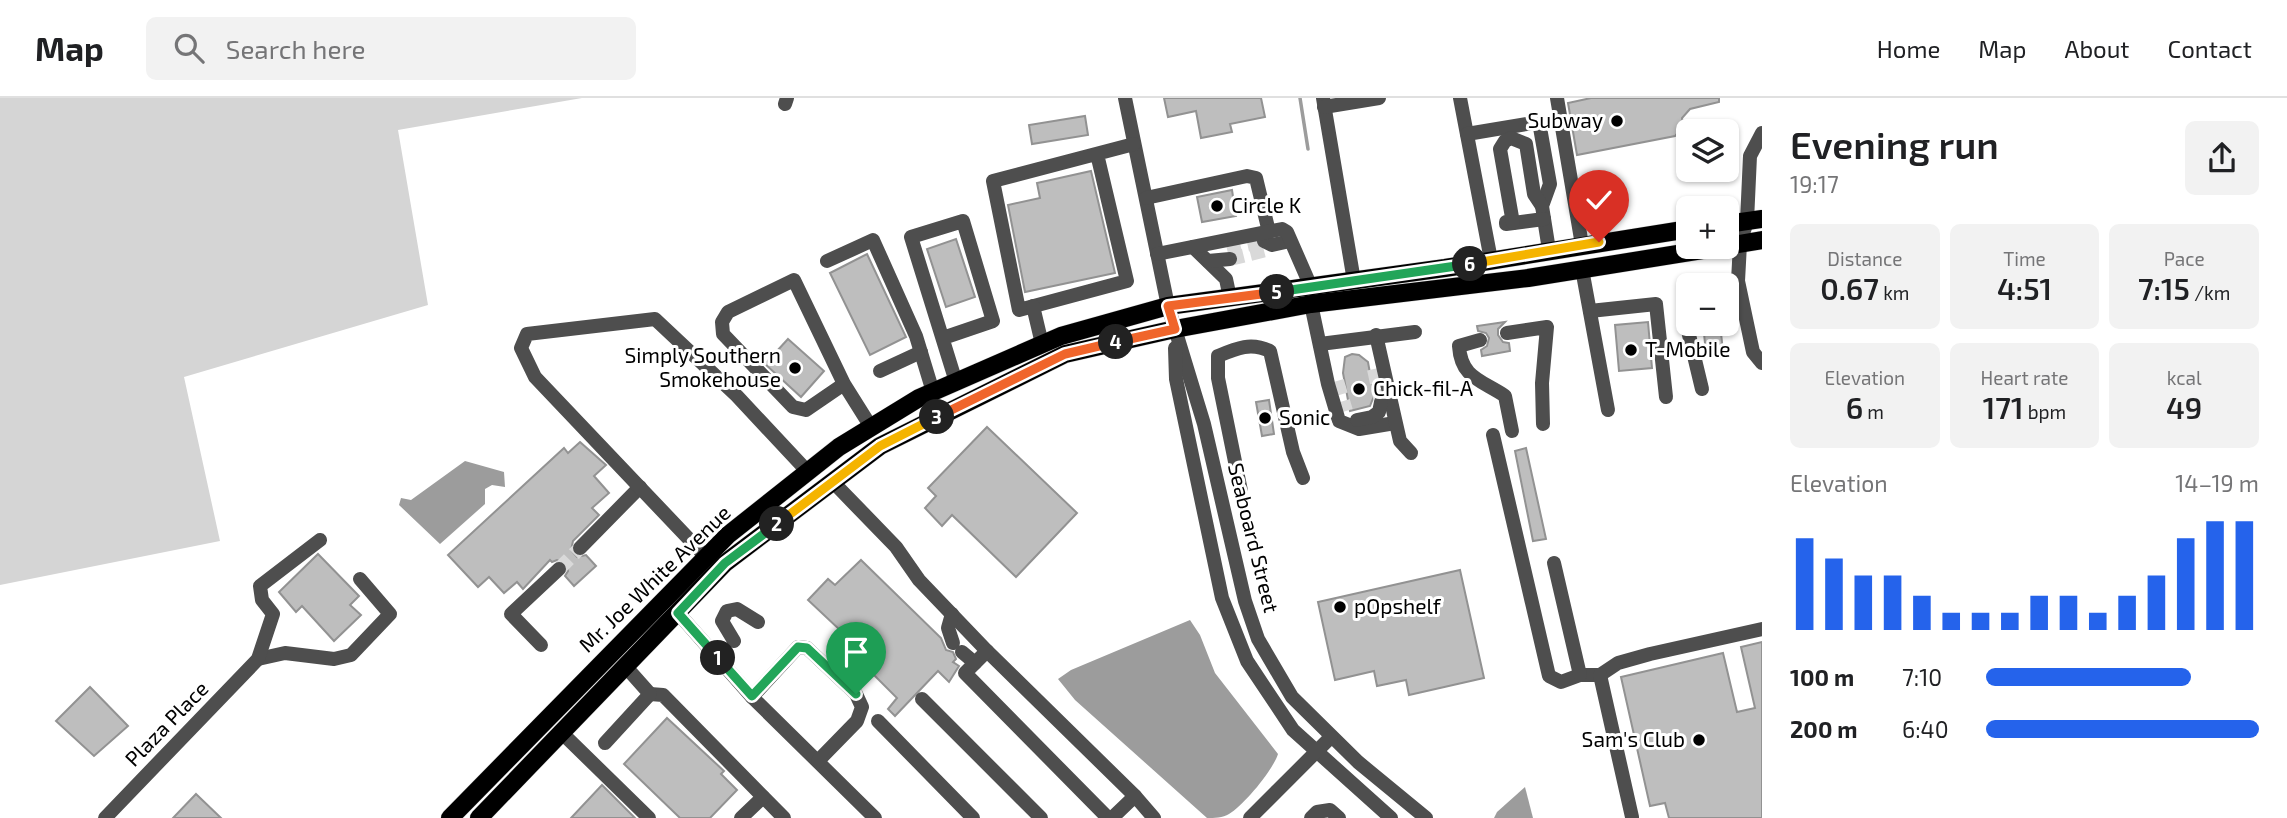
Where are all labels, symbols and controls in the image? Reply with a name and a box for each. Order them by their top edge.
search box [146,17,636,80]
text: Map [35,28,104,68]
icon: search [170,29,208,67]
text: Search here [226,33,365,64]
text: Home [1877,34,1940,63]
text: Map [1978,34,2026,63]
text: About [2064,34,2130,63]
text: Contact [2168,34,2252,63]
place label: Subway [1527,107,1603,132]
marker: Subway [1609,113,1625,129]
map controls [1676,119,1739,336]
button: layers [1676,119,1739,182]
text: Evening run [1790,121,1999,167]
button: share [2185,121,2259,195]
pin [1569,170,1629,242]
text: 19:17 [1790,170,1839,198]
icon: check [1580,181,1618,219]
place label: Circle K [1231,192,1302,217]
button: + [1676,196,1739,259]
marker: Circle K [1209,198,1225,214]
pin: 6 [1452,246,1488,282]
text: Distance [1827,247,1902,270]
text: Time [2003,247,2046,270]
text: Pace [2164,247,2205,270]
text: 6 [1464,252,1475,275]
text: 0.67 [1820,270,1879,306]
text: 4:51 [1997,270,2052,306]
text: 7:15 [2138,270,2190,306]
button: − [1676,273,1739,336]
pin: 5 [1260,274,1294,310]
text: 5 [1271,280,1282,303]
text: km [1879,281,1910,304]
text: /km [2190,281,2230,304]
pin: 4 [1098,324,1134,360]
text: 4 [1109,330,1122,353]
place label: T-Mobile [1645,336,1731,361]
place label: Simply Southern Smokehouse [625,342,781,391]
marker: T-Mobile [1623,342,1639,358]
marker: Simply Southern Smokehouse [787,360,803,376]
text: Elevation [1825,366,1905,389]
text: Heart rate [1981,366,2068,389]
text: kcal [2167,366,2202,389]
place label: Chick-fil-A [1373,375,1473,400]
marker: Chick-fil-A [1351,381,1367,397]
text: 6 [1846,389,1863,425]
text: 171 [1983,389,2023,425]
text: 49 [2166,389,2202,425]
pin: 3 [920,400,954,434]
text: m [1863,400,1884,423]
text: bpm [2023,400,2066,423]
place label: Sonic [1279,404,1330,429]
text: 3 [931,405,942,428]
marker: Sonic [1257,410,1273,426]
street label: Seaboard Street [1224,460,1285,615]
text: Elevation [1790,469,1888,497]
text: 14–19 m [2175,469,2259,497]
street label: Mr. Joe White Avenue [573,499,735,657]
pin: 2 [760,506,794,542]
text: 2 [771,512,782,535]
place label: pOpshelf [1354,593,1442,618]
marker: pOpshelf [1332,599,1348,615]
pin [826,622,886,694]
icon: arrive [837,633,875,671]
pin: 1 [700,640,736,676]
text: 1 [713,646,722,669]
text: 100 m [1790,663,1854,691]
text: 7:10 [1902,663,1942,691]
street label: Plaza Place [119,675,213,771]
text: 200 m [1790,715,1858,743]
text: 6:40 [1902,715,1949,743]
place label: Sam's Club [1582,726,1685,751]
marker: Sam's Club [1691,732,1707,748]

